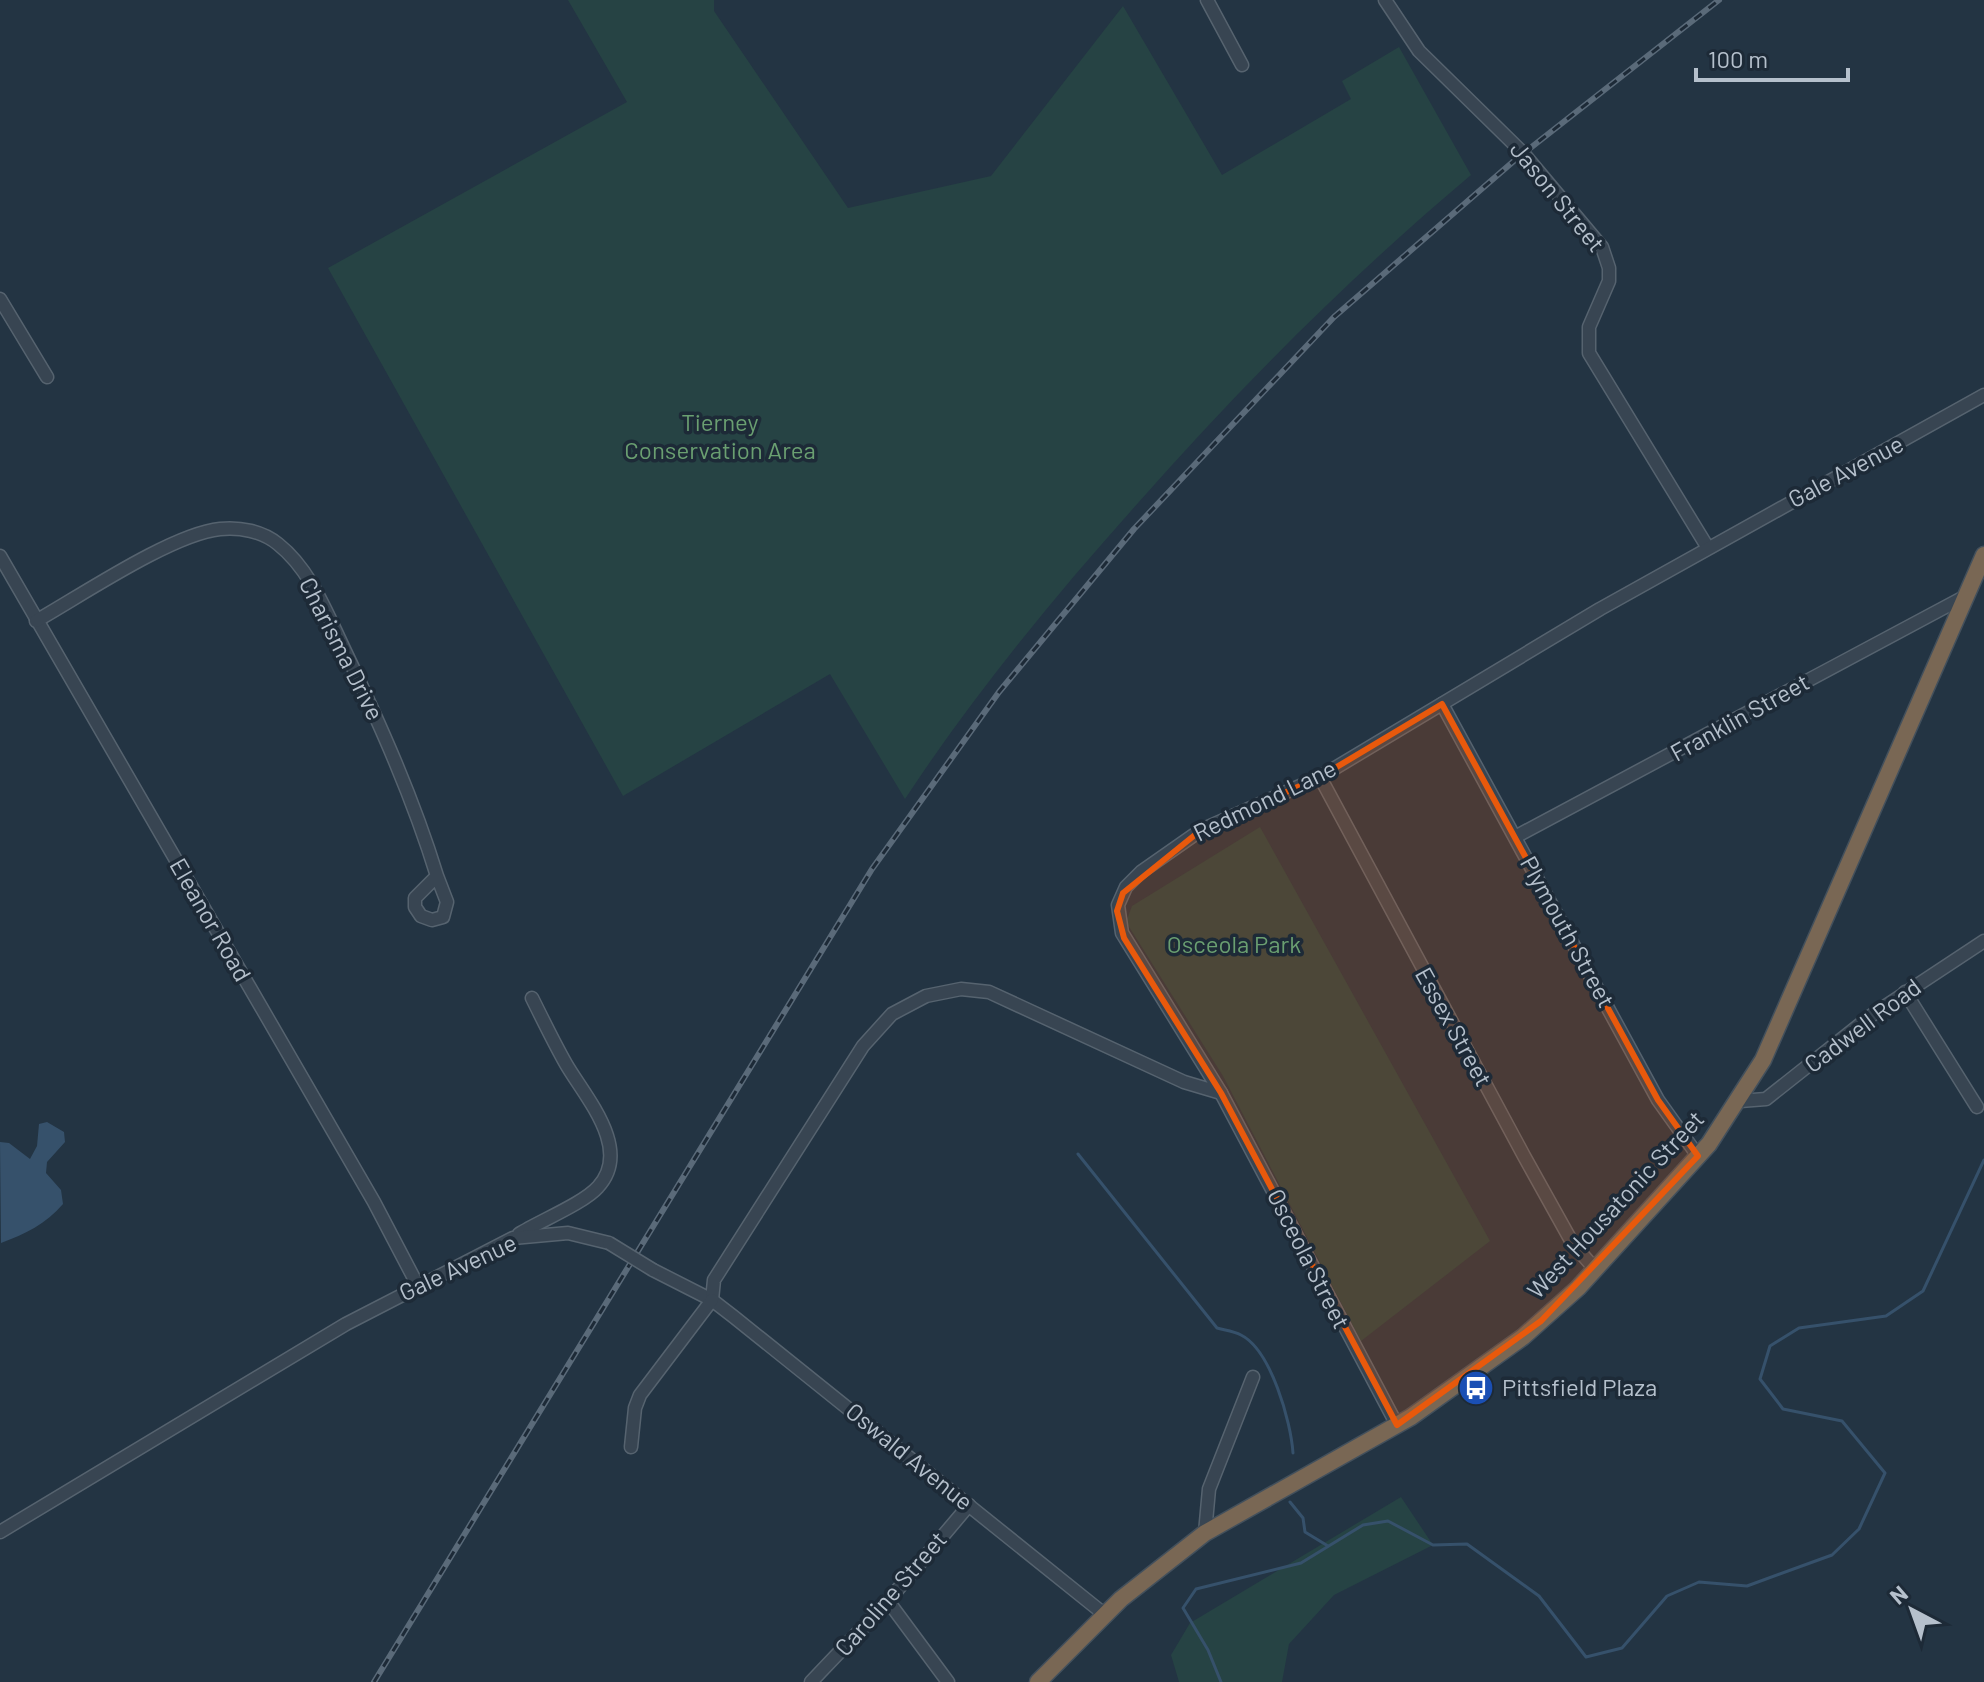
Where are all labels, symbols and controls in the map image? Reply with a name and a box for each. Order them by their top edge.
scale bar [1696,32,1848,82]
text: 100 m [1708,44,1768,73]
street label: Jason Street [1505,135,1612,257]
park label: Tierney Conservation Area [624,407,816,464]
street label: Gale Avenue [1783,428,1908,513]
street label: Charisma Drive [294,572,391,725]
street label: Franklin Street [1665,667,1814,767]
street label: Redmond Lane [1188,753,1341,847]
street label: Plymouth Street [1515,851,1622,1012]
street label: Eleanor Road [164,852,258,986]
park label: Osceola Park [1167,929,1301,958]
street label: Essex Street [1410,962,1499,1091]
street label: Cadwell Road [1798,972,1926,1078]
street label: West Housatonic Street [1520,1104,1709,1304]
street label: Osceola Street [1262,1184,1357,1333]
street label: Gale Avenue [394,1227,521,1306]
bus stop icon: Pittsfield Plaza [1457,1369,1495,1407]
place label: Pittsfield Plaza [1502,1372,1657,1401]
street label: Oswald Avenue [841,1396,979,1516]
street label: Caroline Street [828,1525,952,1661]
north arrow [1872,1570,1952,1650]
text: N [1884,1580,1912,1609]

